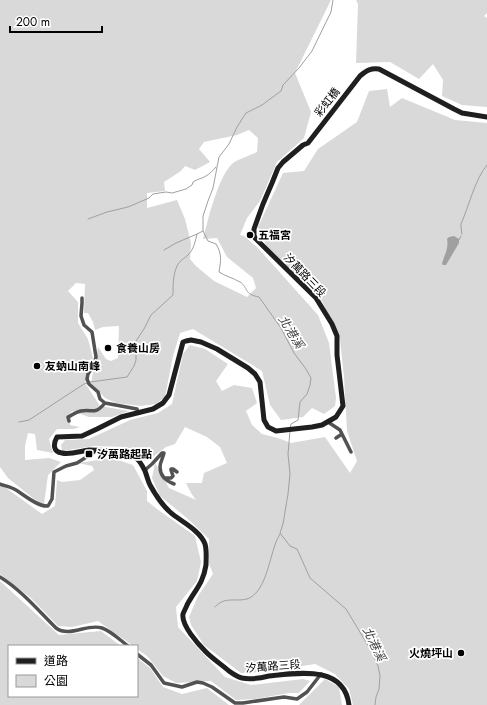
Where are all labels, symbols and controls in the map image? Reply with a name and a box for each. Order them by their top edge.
scale bar [10,8,102,34]
text: 200 m [16,13,50,31]
street label: 彩虹橋 [311,84,343,120]
place label: 五福宮 [258,227,291,243]
marker: 五福宮 [245,230,255,240]
street label: 汐萬路三段 [280,250,330,300]
water label: 北港溪 [274,312,309,354]
place label: 食養山房 [116,340,160,356]
marker: 食養山房 [103,343,113,353]
place label: 友蚋山南峰 [45,358,100,374]
marker: 友蚋山南峰 [32,361,42,371]
place label: 汐萬路起點 [97,446,152,462]
marker: 汐萬路起點 [84,449,94,459]
water label: 北港溪 [358,624,391,666]
legend [8,645,138,697]
place label: 火燒坪山 [409,645,453,661]
marker: 火燒坪山 [456,648,466,658]
text: 道路 [44,652,68,670]
street label: 汐萬路三段 [245,656,301,676]
text: 公園 [44,672,68,690]

